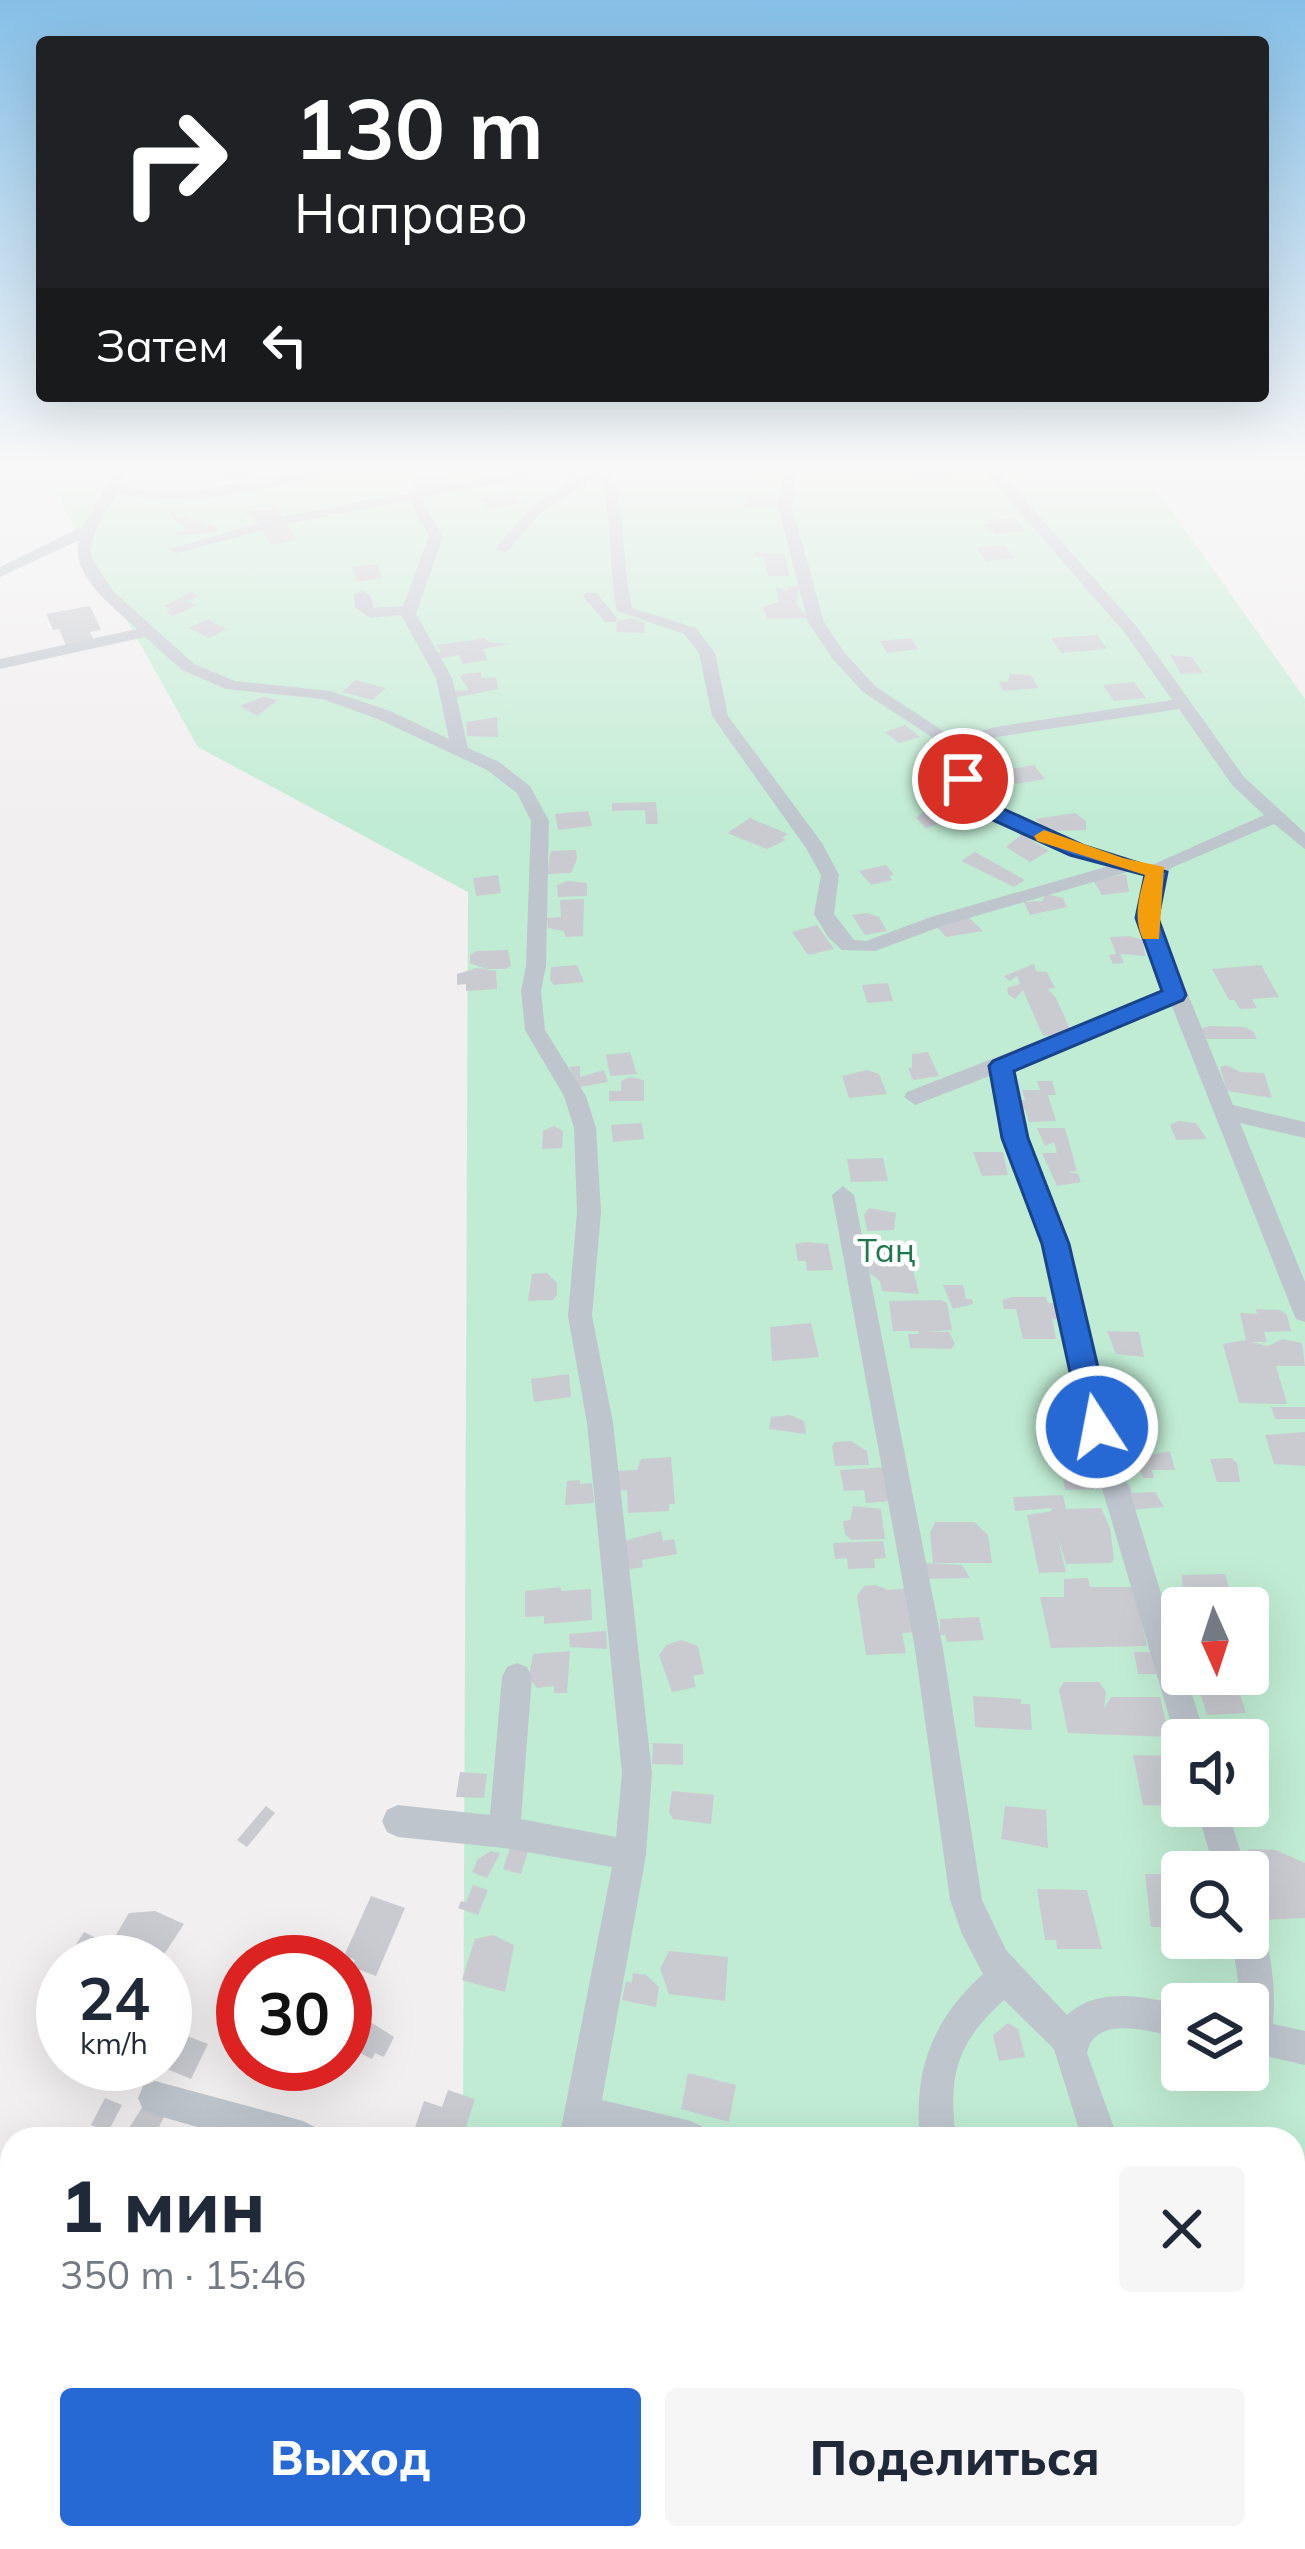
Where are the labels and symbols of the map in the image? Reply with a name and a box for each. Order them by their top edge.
pin [912,728,1014,830]
park label: Таң [857,1229,915,1270]
position arrow [1034,1364,1160,1490]
north arrow [1161,1587,1269,1695]
speed limit sign: 30 [216,1935,372,2091]

